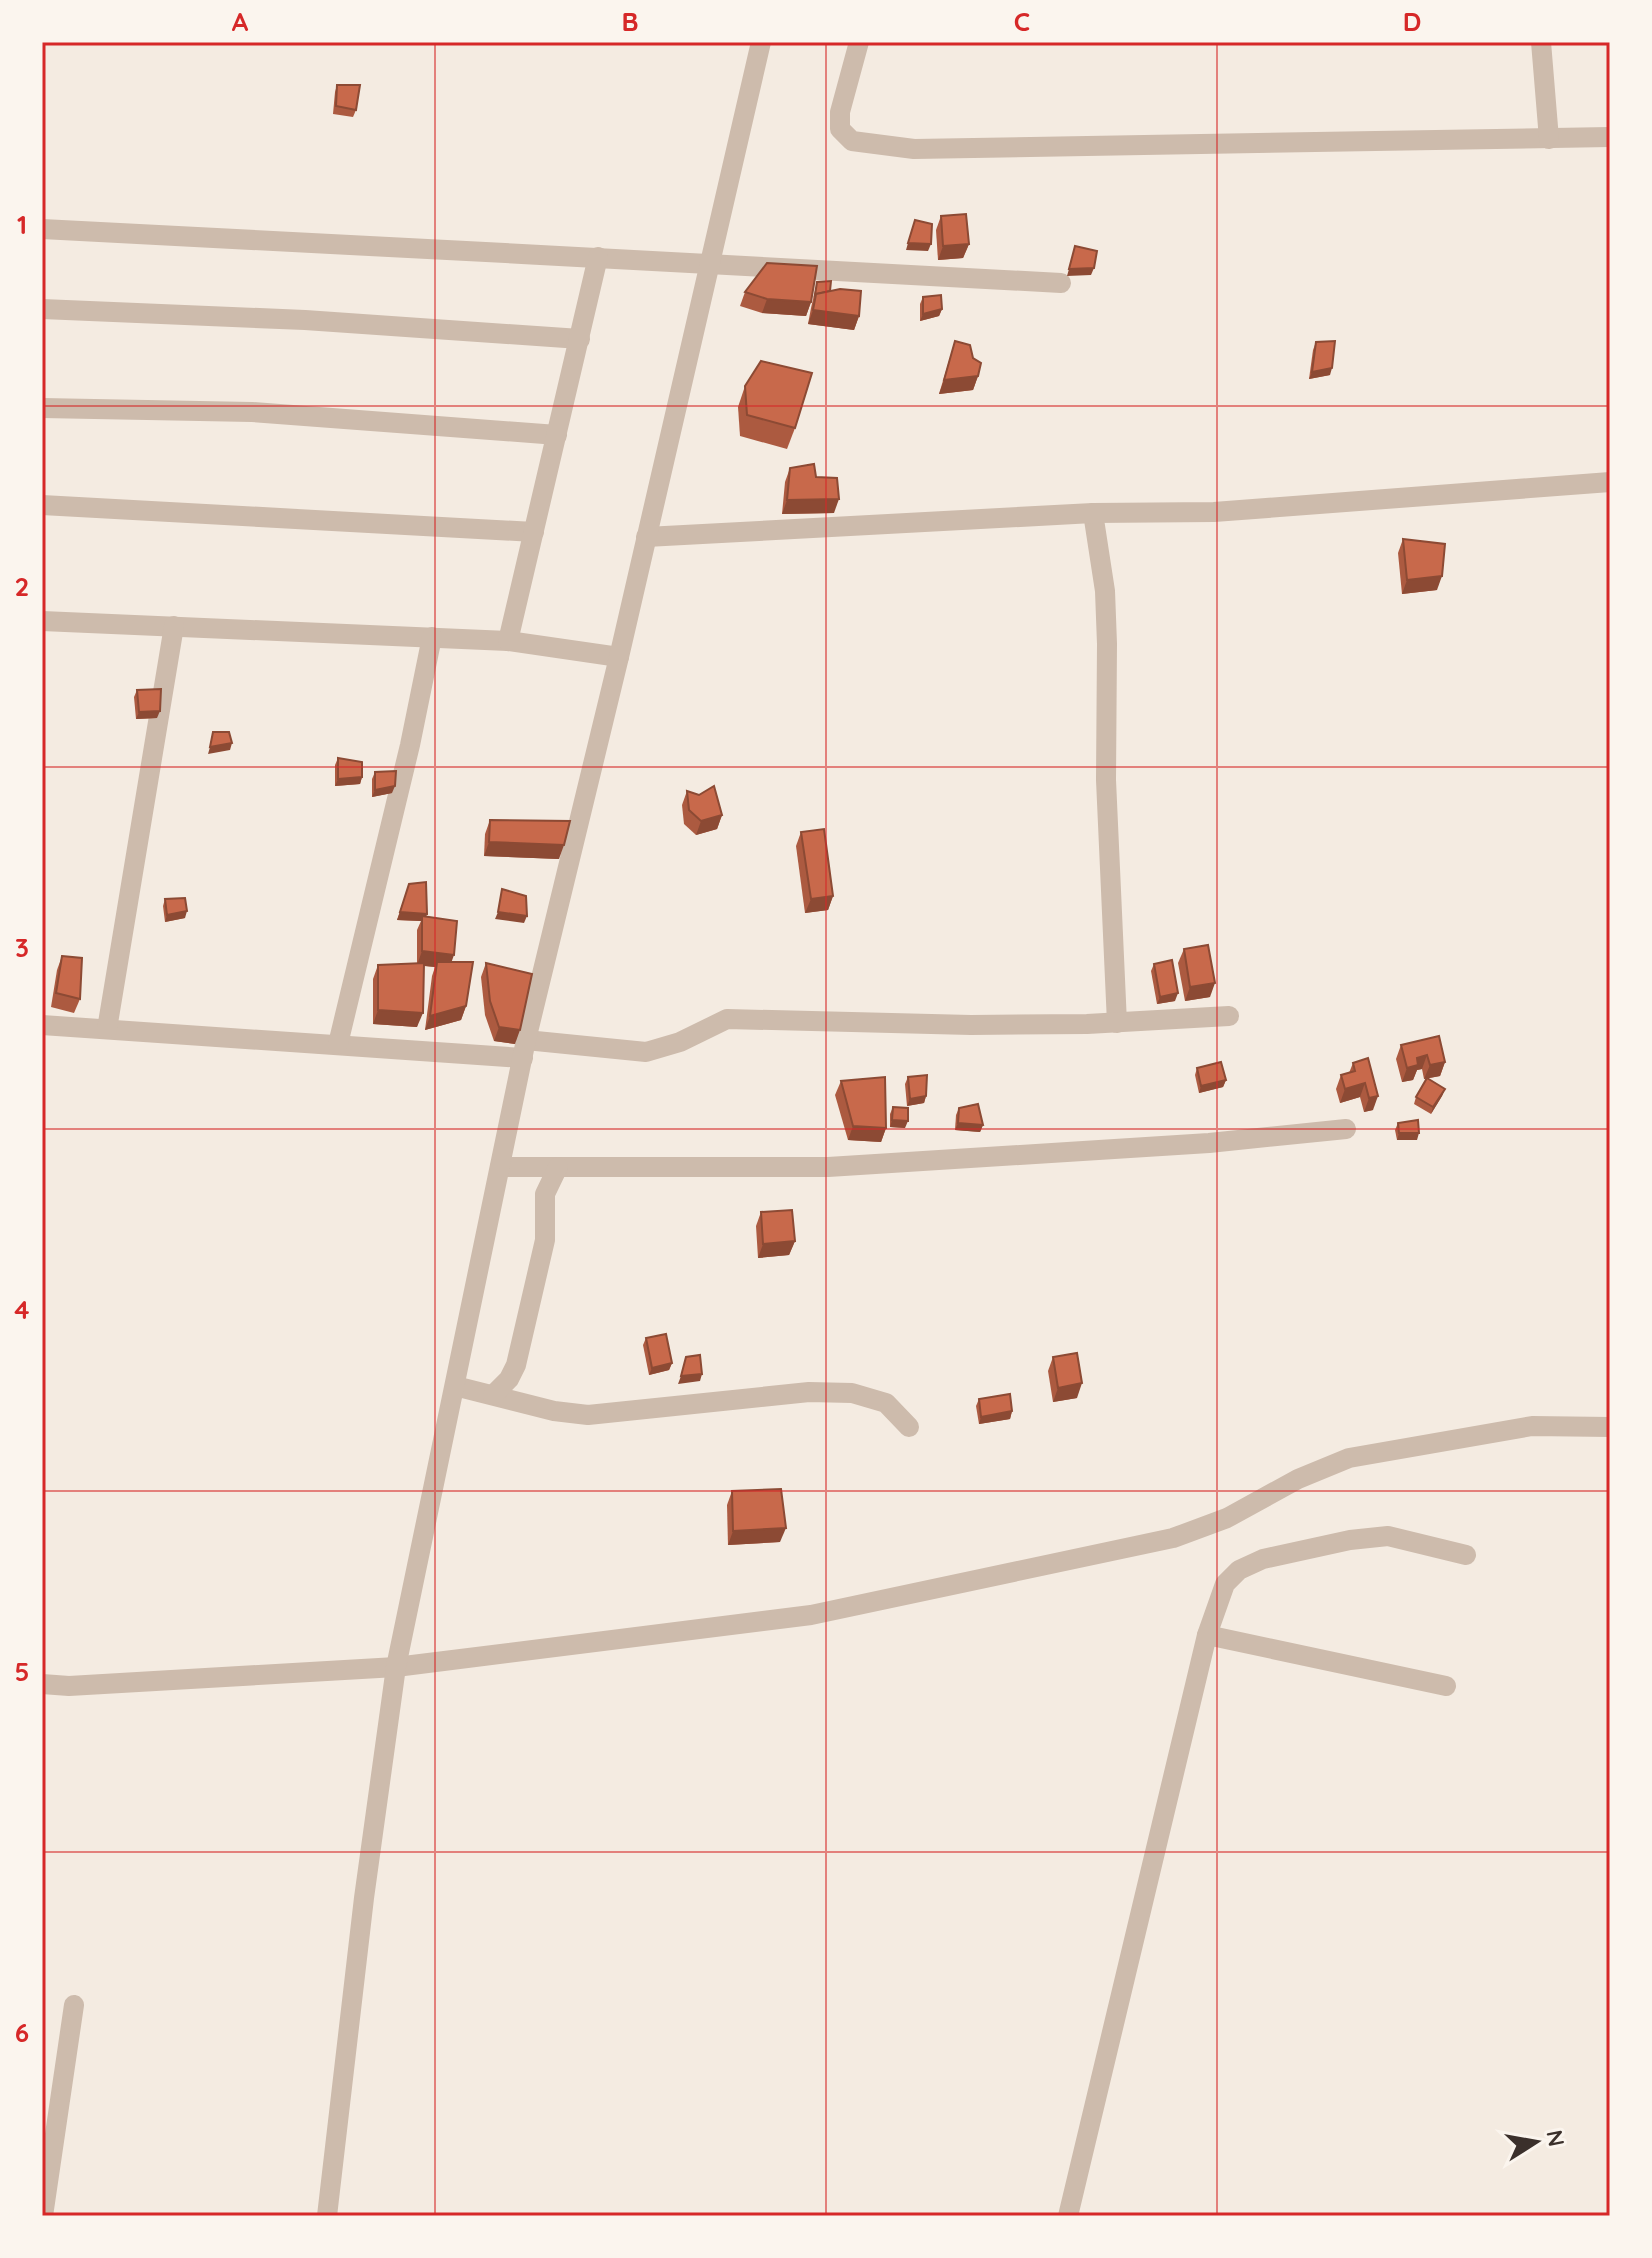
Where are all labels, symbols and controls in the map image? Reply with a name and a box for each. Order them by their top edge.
text: A [232,5,249,38]
text: B [621,5,639,38]
text: C [1014,5,1030,38]
text: D [1403,5,1421,38]
text: 1 [17,208,27,241]
text: 2 [15,570,29,603]
text: 3 [15,931,29,964]
text: 4 [14,1293,30,1326]
text: 5 [15,1655,29,1688]
text: 6 [15,2016,29,2049]
north arrow [1496,2102,1576,2182]
text: N [1540,2128,1571,2149]

